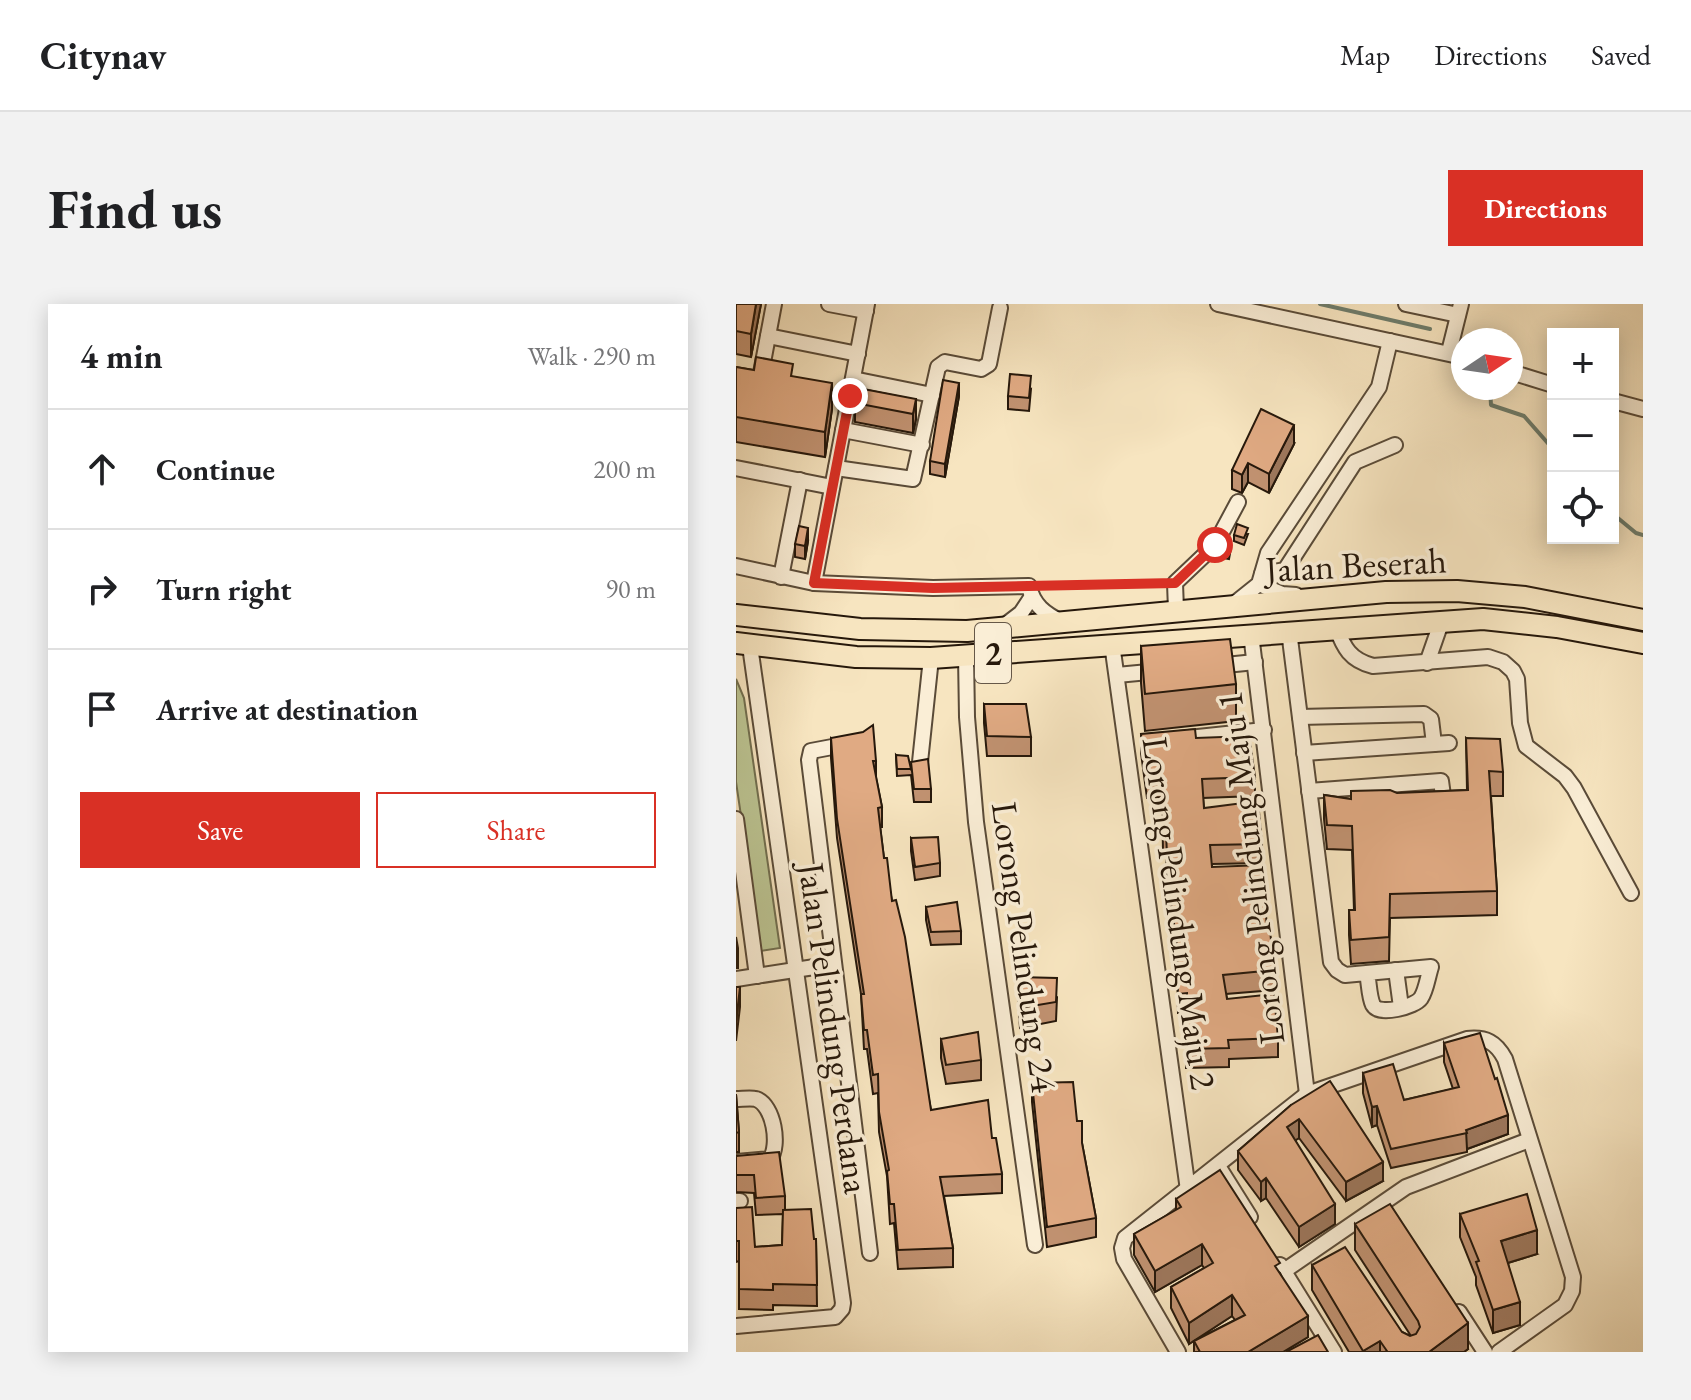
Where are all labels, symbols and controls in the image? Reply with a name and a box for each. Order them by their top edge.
text: Citynav [40,31,166,80]
text: Map [1340,37,1390,73]
text: Directions [1434,37,1547,73]
text: Saved [1591,37,1651,73]
button: Directions [1448,170,1643,246]
text: Find us [48,172,222,245]
north arrow [1451,328,1523,400]
map controls [1547,328,1619,544]
button: + [1547,328,1619,400]
text: 4 min [80,334,163,378]
text: Walk · 290 m [528,339,656,373]
route end [832,378,868,414]
button: − [1547,400,1619,472]
icon: ahead [80,447,124,491]
text: Continue [156,450,275,489]
text: 200 m [593,452,656,486]
button: locate [1547,472,1619,544]
route start [1197,527,1233,563]
street label: Jalan Beserah [1261,536,1448,593]
icon: right [80,567,124,611]
text: Turn right [156,570,292,609]
text: 90 m [606,572,656,606]
road number: 2 [975,623,1011,683]
icon: arrive [80,687,124,731]
street label: Lorong Pelindung Maju 1 [1206,689,1295,1047]
text: Arrive at destination [156,690,418,729]
street label: Lorong Pelindung Maju 2 [1131,734,1228,1092]
button: Save [80,792,360,868]
button: Share [376,792,656,868]
street label: Lorong Pelindung 24 [981,799,1068,1096]
street label: Jalan Pelindung Perdana [788,857,881,1197]

